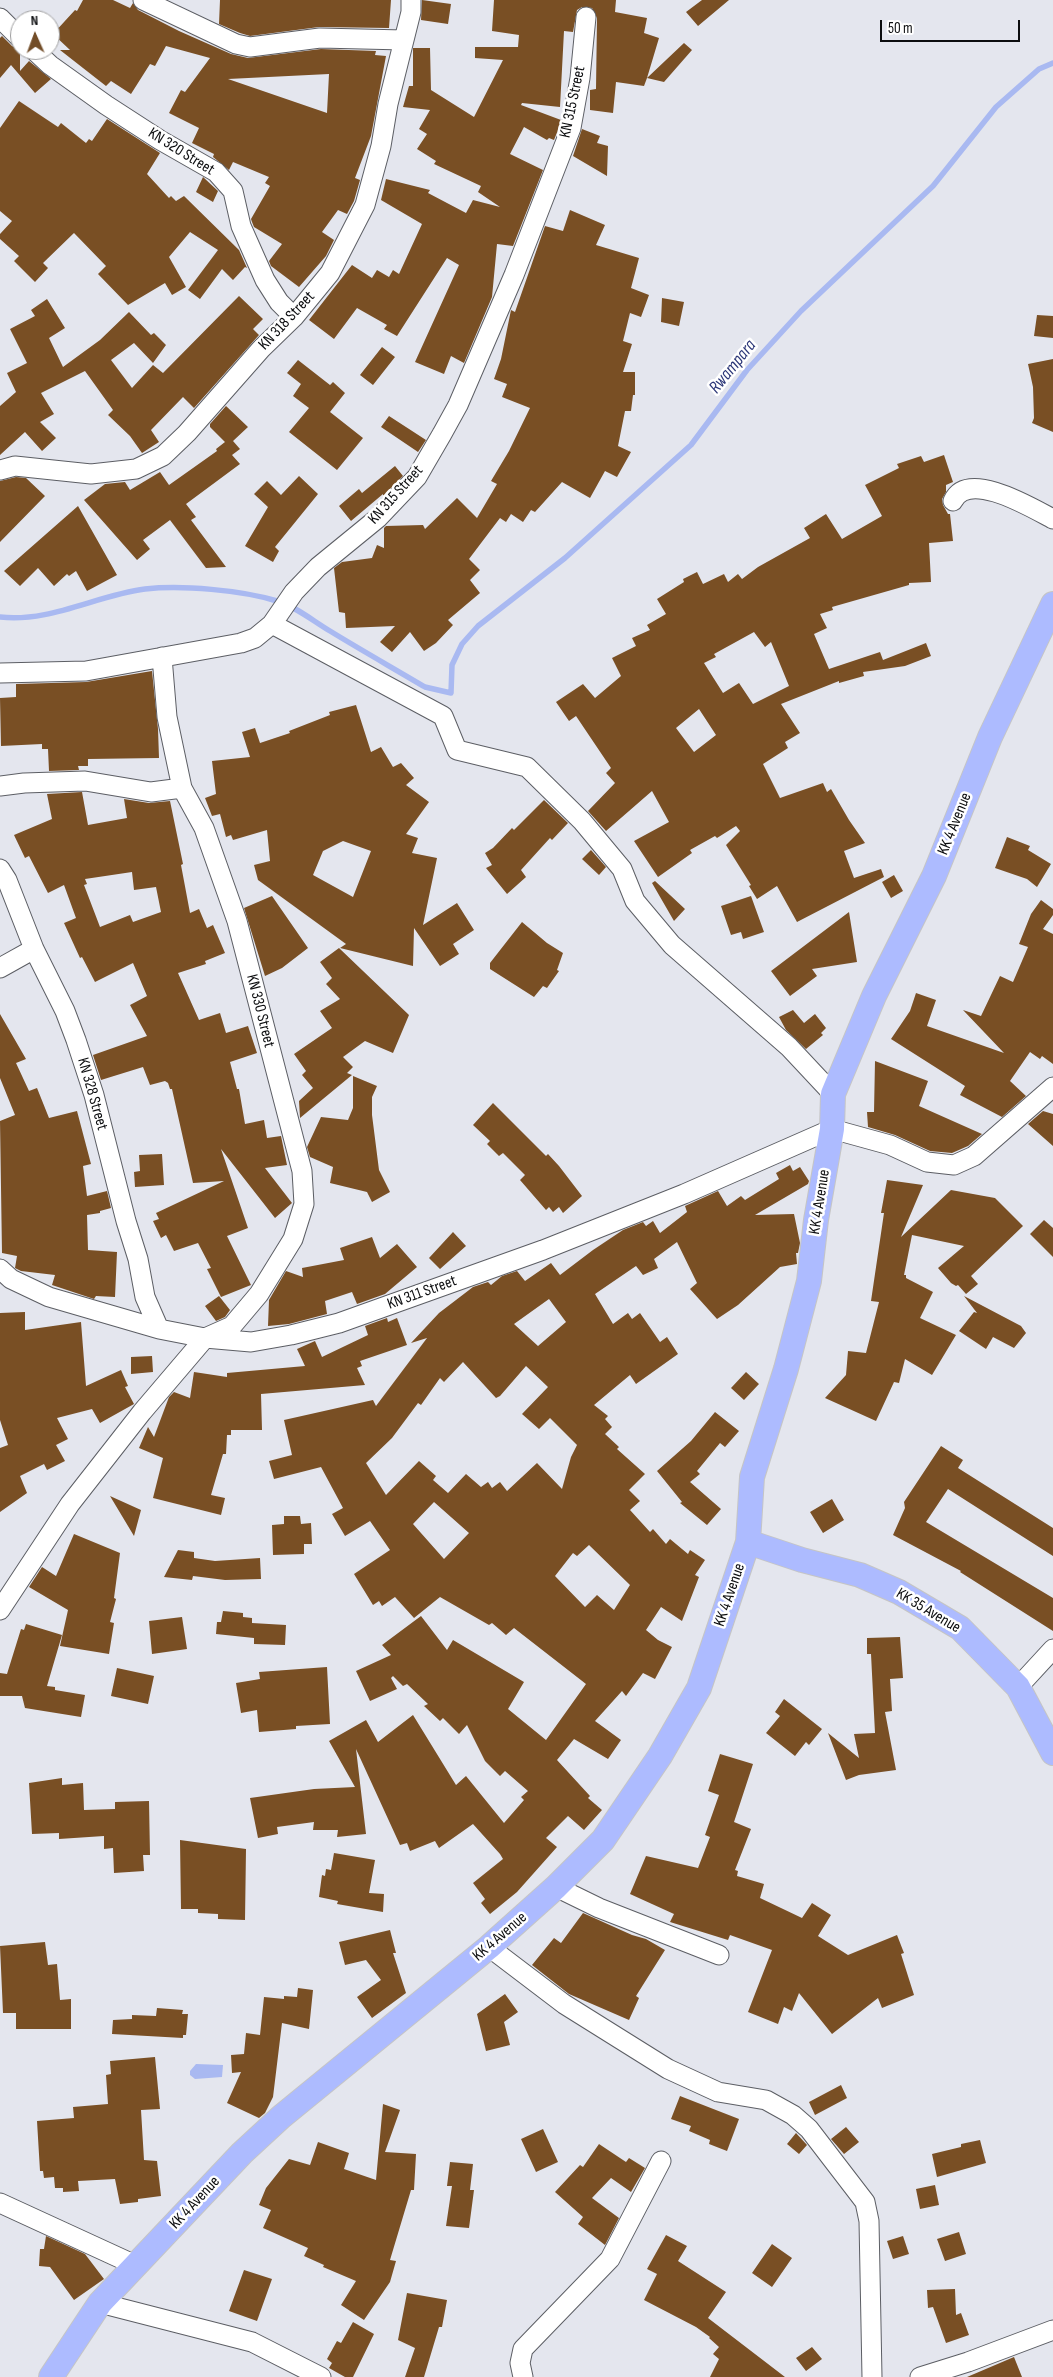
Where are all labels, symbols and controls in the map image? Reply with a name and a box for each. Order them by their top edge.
north arrow [10,10,60,60]
scale bar [883,10,1023,42]
text: N [30,12,39,29]
text: 50 m [888,19,913,38]
street label: KN 315 Street [556,64,590,140]
street label: KN 320 Street [144,124,218,180]
street label: KN 318 Street [255,288,319,354]
water label: Rwampara [705,336,761,398]
street label: KN 315 Street [364,461,428,529]
street label: KK 4 Avenue [934,790,976,858]
street label: KN 330 Street [242,972,278,1050]
street label: KN 328 Street [73,1056,111,1132]
street label: KK 4 Avenue [805,1168,835,1236]
street label: KN 311 Street [385,1272,459,1314]
street label: KK 4 Avenue [710,1561,750,1629]
street label: KK 35 Avenue [892,1584,964,1638]
street label: KK 4 Avenue [469,1908,531,1966]
street label: KK 4 Avenue [166,2173,224,2233]

